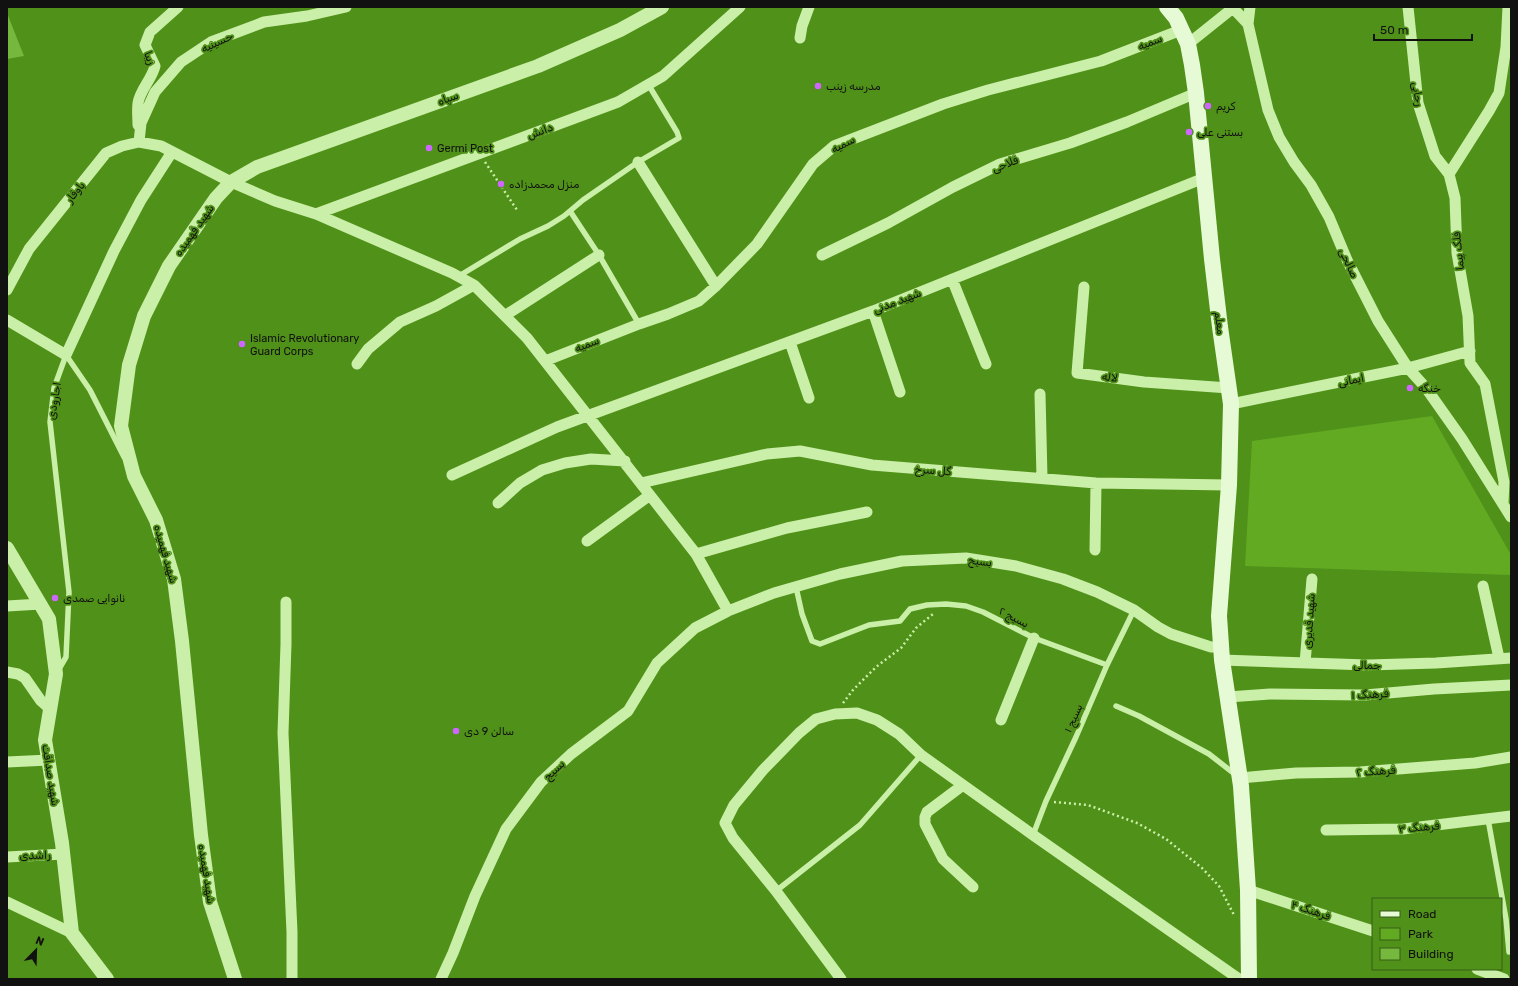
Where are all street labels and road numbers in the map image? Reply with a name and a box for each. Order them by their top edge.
street label: حسینیه [199,29,236,55]
street label: سمیه [1136,32,1164,53]
street label: زیبا [141,50,158,67]
street label: رجایی [1409,81,1426,108]
street label: سپاه [436,89,461,109]
street label: دانش [526,121,555,142]
street label: سمیه [829,133,857,156]
street label: فلاحی [990,154,1020,175]
street label: باوقار [62,179,89,207]
street label: شهید فهمیده [172,202,217,259]
street label: فلک پیما [1450,231,1468,271]
street label: صالحی [1336,246,1361,280]
street label: شهید مدنی [871,286,923,317]
street label: معلم [1211,311,1227,335]
street label: سمیه [573,334,601,355]
street label: لاله [1101,370,1119,385]
street label: ایمانی [1337,372,1365,389]
street label: اجارودی [45,381,65,421]
street label: گل سرخ [914,463,952,480]
street label: شهید فهمیده [151,524,180,585]
street label: بسیح [967,554,993,571]
street label: شهید قدیری [1301,593,1318,649]
street label: بسیج ۲ [996,604,1031,632]
street label: جمالی [1353,659,1381,672]
street label: فرهنگ ۱ [1351,687,1389,702]
street label: بسیج ۱ [1061,702,1087,735]
street label: شهید صداقت [39,743,62,807]
street label: بسیج [541,757,569,785]
street label: فرهنگ ۲ [1356,764,1396,779]
street label: فرهنگ ۳ [1398,819,1440,836]
street label: شهید فهمیده [195,843,218,905]
street label: راشدی [19,848,51,863]
street label: فرهنگ ۴ [1290,898,1332,923]

